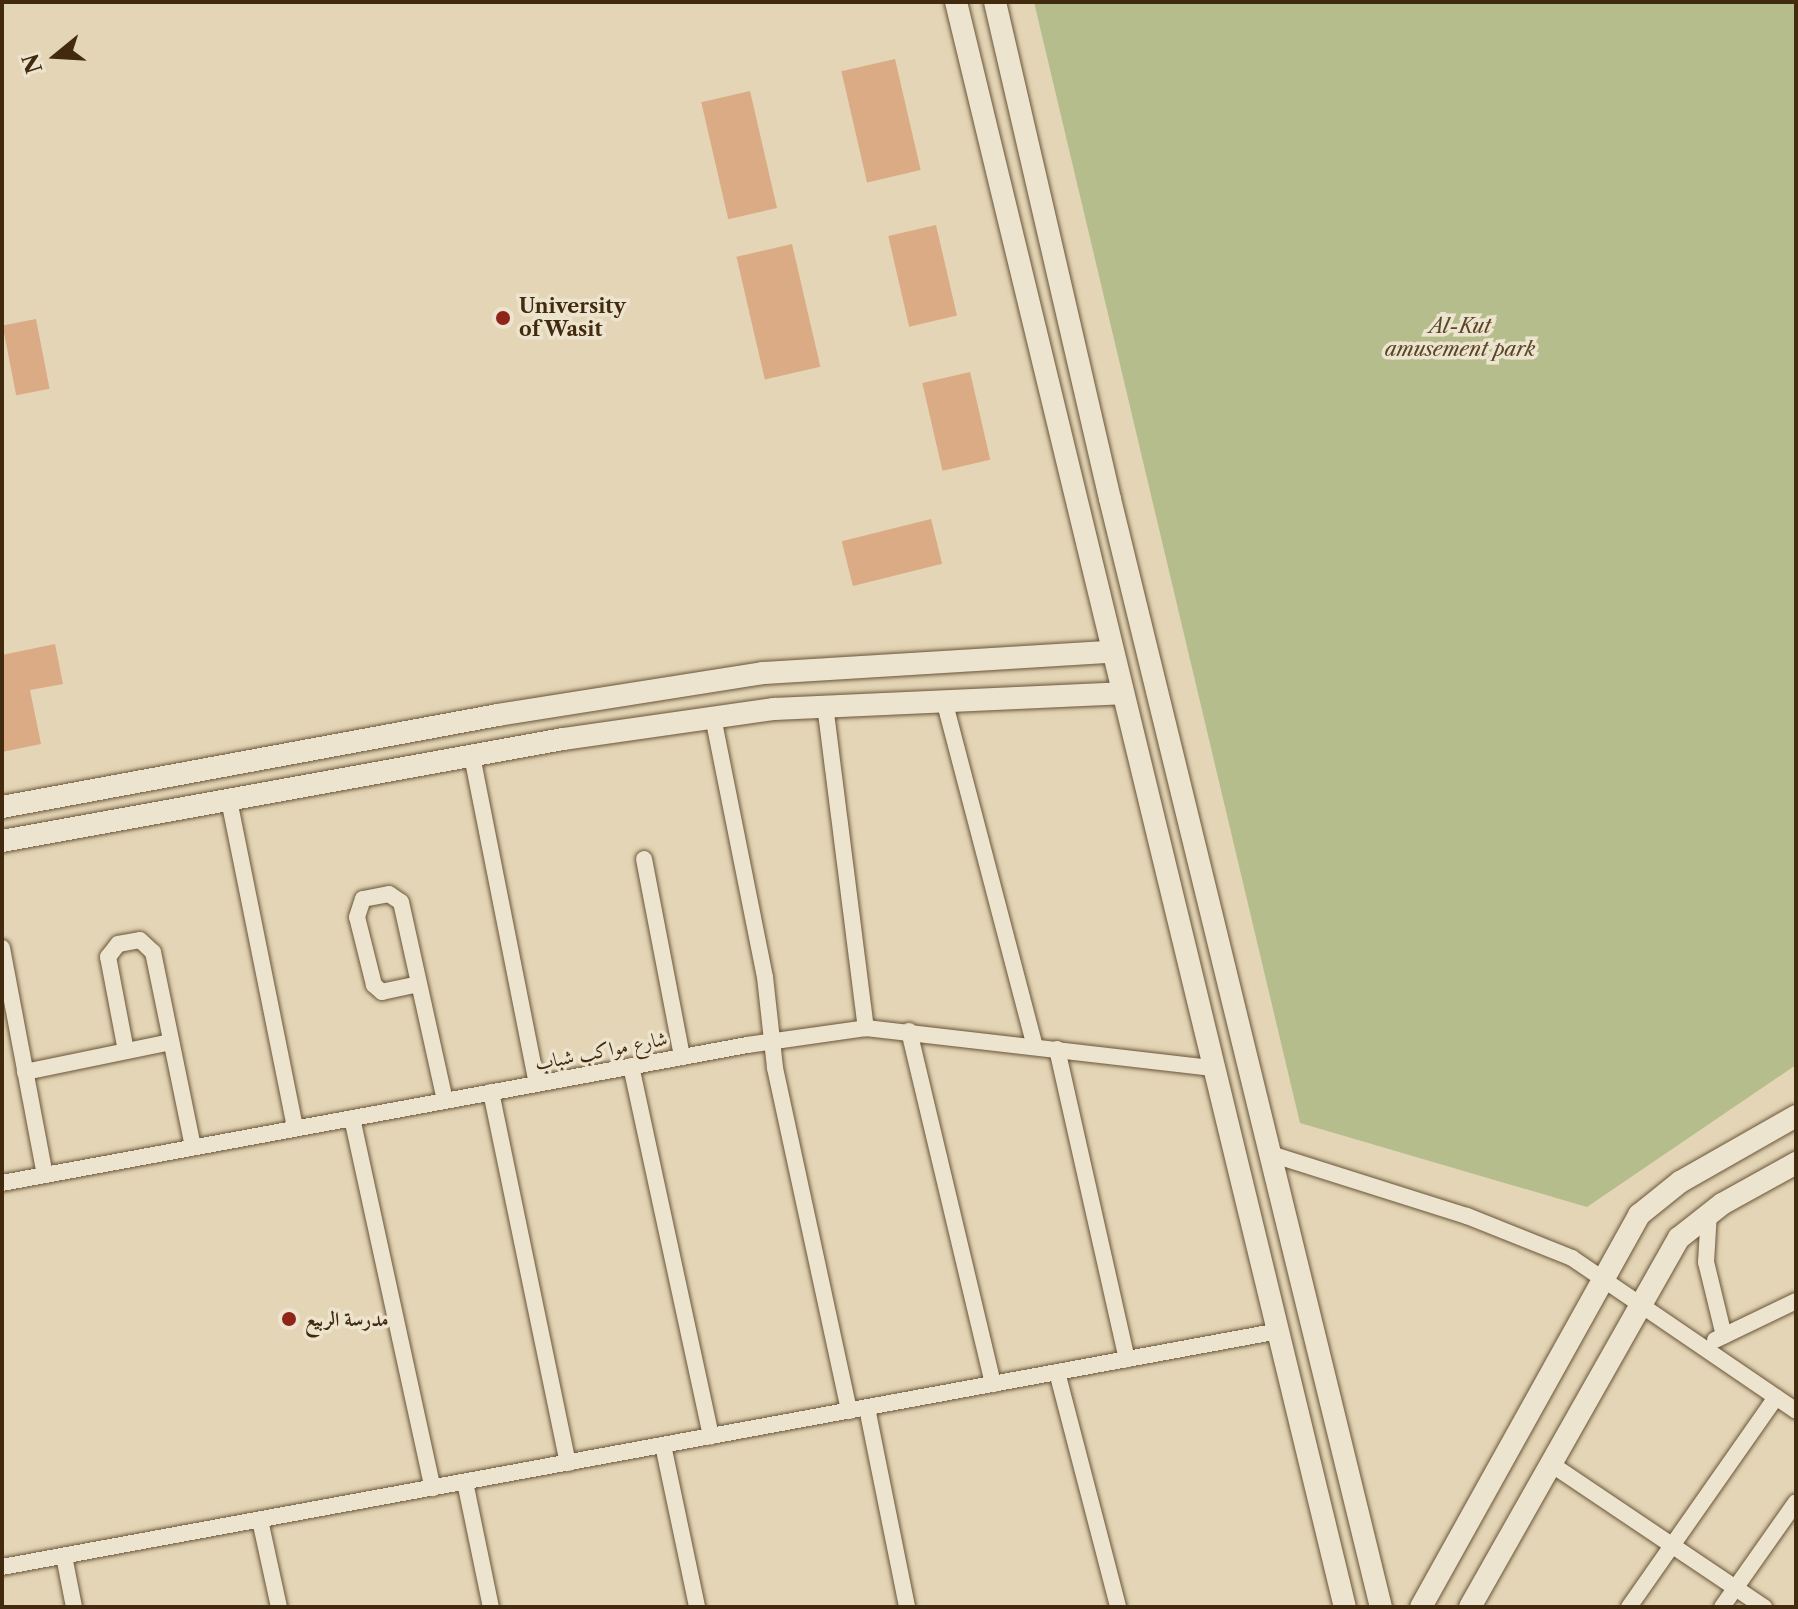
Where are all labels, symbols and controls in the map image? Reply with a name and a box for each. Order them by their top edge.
north arrow [16,16,96,96]
text: N [17,50,48,77]
place label: University of Wasit [519,294,626,341]
marker: University of Wasit [494,309,512,327]
park label: Al-Kut amusement park [1385,315,1535,362]
street label: شارع مواكب شباب [533,1026,669,1076]
place label: مدرسة الربيع [305,1307,388,1331]
marker: مدرسة الربيع [280,1310,298,1328]

